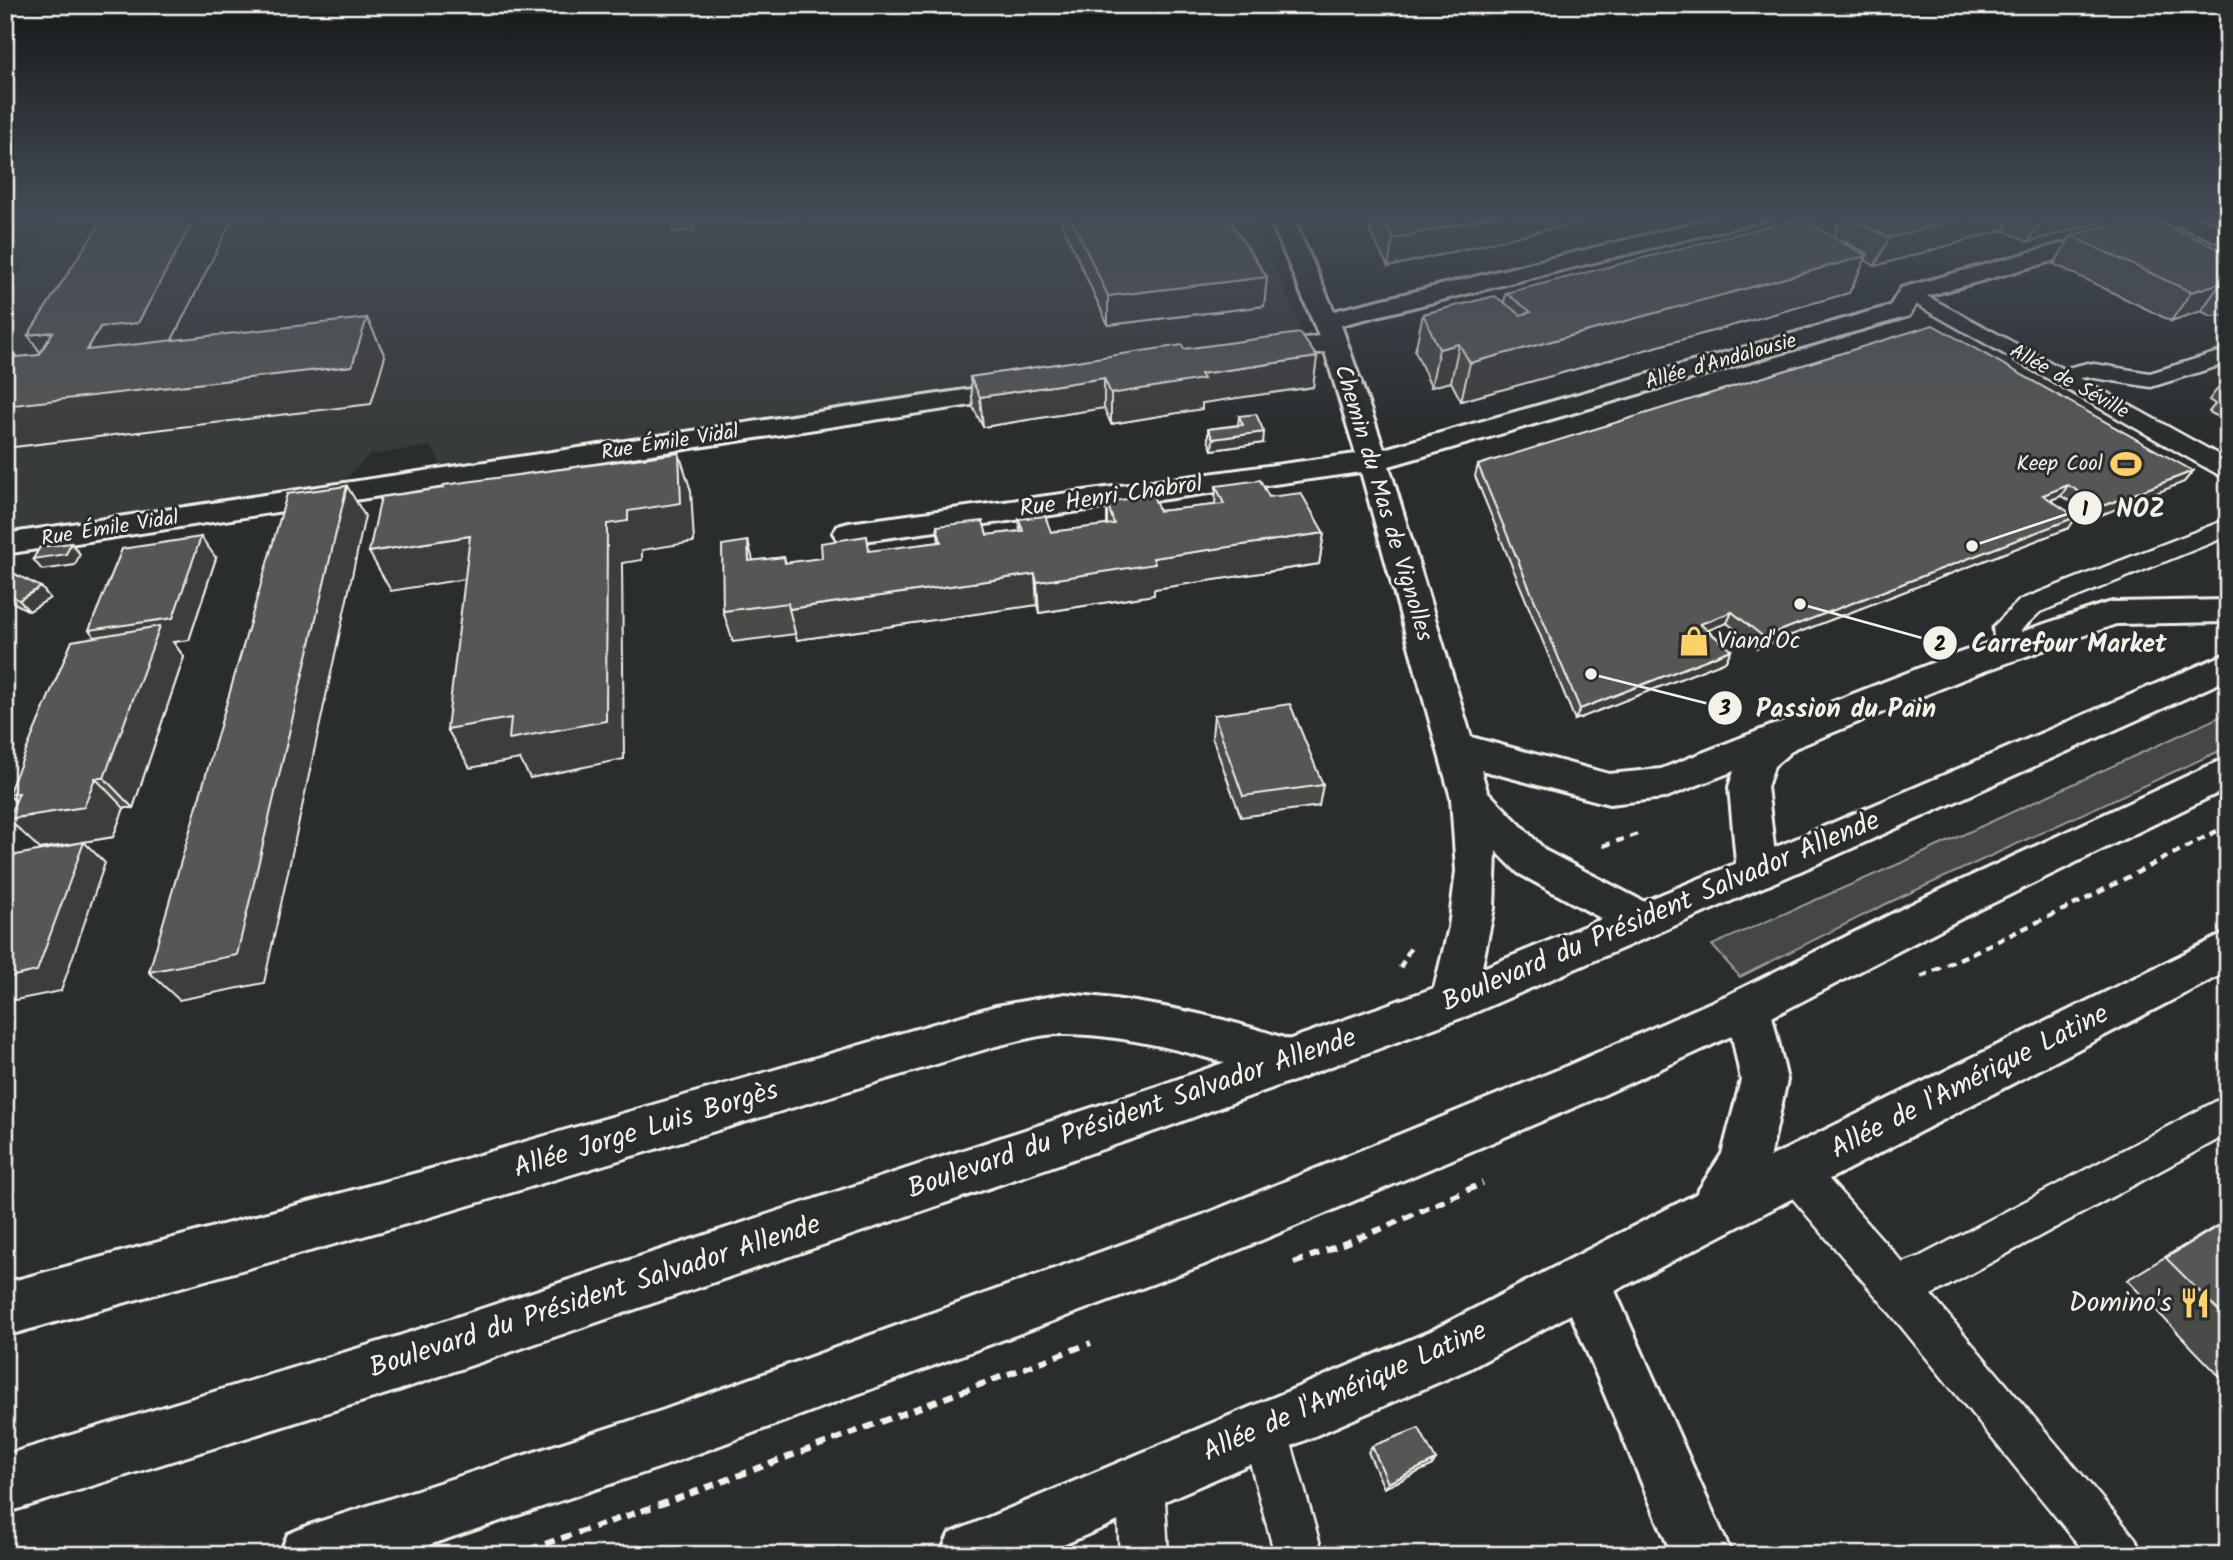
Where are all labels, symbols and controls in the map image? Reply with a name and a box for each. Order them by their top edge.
street label: Allée d'Andalousie [1641,324,1801,399]
street label: Allée de Séville [2003,335,2135,429]
street label: Chemin du Mas de Vignolles [1322,360,1444,646]
street label: Rue Émile Vidal [599,416,741,470]
sports icon: Keep Cool [2109,447,2143,481]
place label: Keep Cool [2016,448,2103,481]
street label: Rue Henri Chabrol [1017,465,1205,529]
callout: NOZ [2067,485,2179,532]
text: NOZ [2116,489,2166,531]
text: 1 [2082,494,2089,527]
street label: Rue Émile Vidal [39,502,181,556]
callout: Carrefour Market [1922,620,2181,667]
place label: Viand'Oc [1717,622,1800,661]
shop icon: Viand'Oc [1677,624,1711,658]
text: Carrefour Market [1971,624,2167,666]
text: 2 [1934,629,1946,662]
callout: Passion du Pain [1707,684,1950,731]
text: Passion du Pain [1756,689,1936,731]
text: 3 [1718,693,1731,726]
street label: Boulevard du Président Salvador Allende [1435,799,1887,1025]
street label: Allée de l'Amérique Latine [1823,992,2117,1172]
street label: Boulevard du Président Salvador Allende [901,1016,1363,1212]
street label: Allée Jorge Luis Borgès [508,1068,784,1192]
street label: Boulevard du Président Salvador Allende [363,1203,827,1391]
place label: Domino's [2069,1281,2172,1326]
restaurant icon: Domino's [2178,1286,2212,1320]
street label: Allée de l'Amérique Latine [1196,1309,1495,1475]

